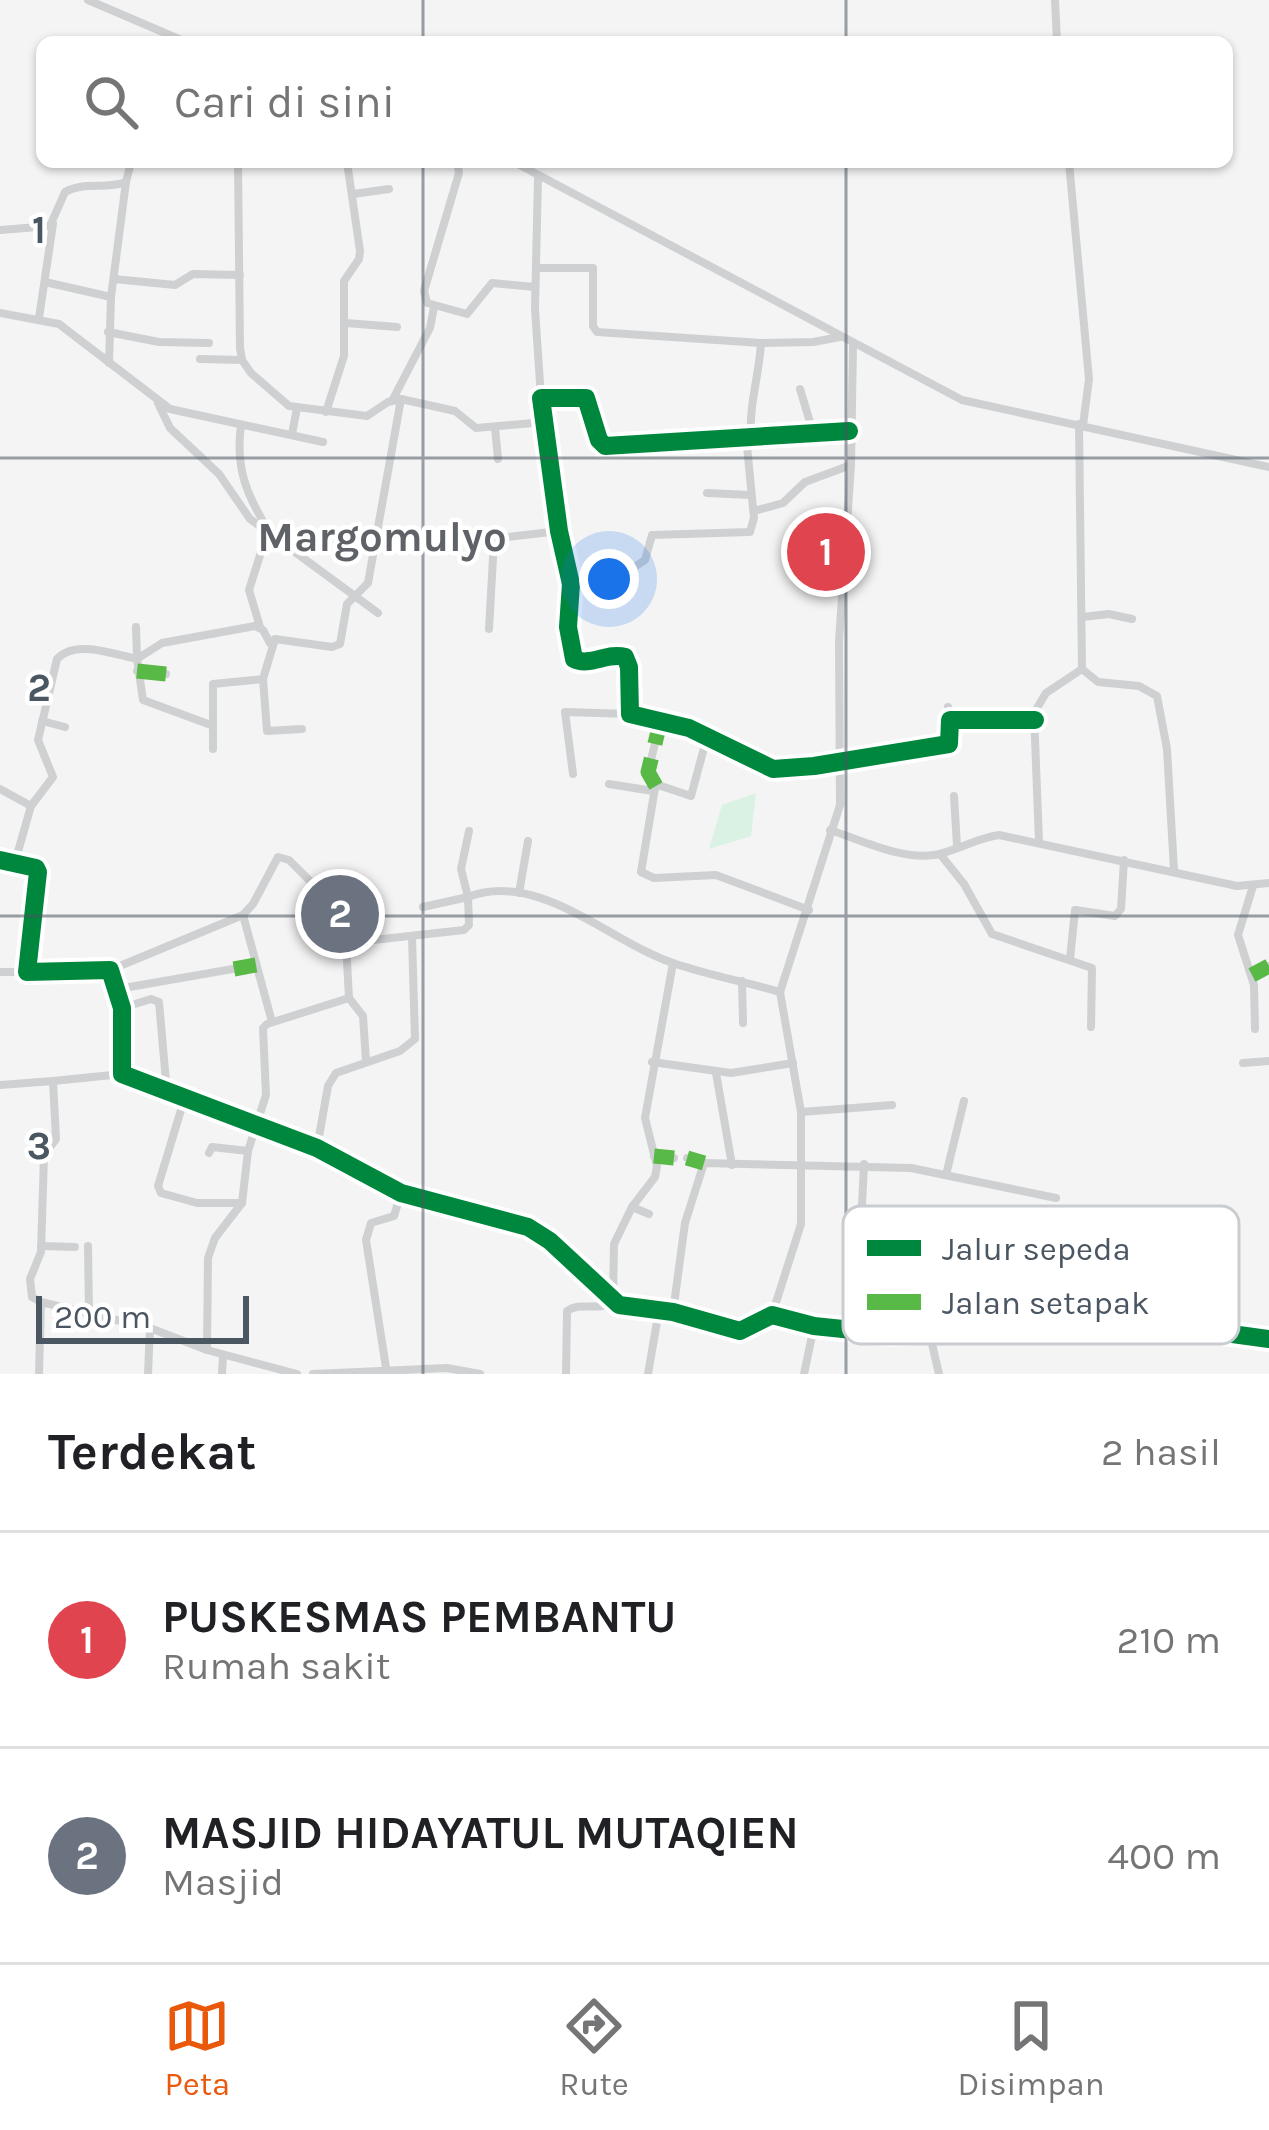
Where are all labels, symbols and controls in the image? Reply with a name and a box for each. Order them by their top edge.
search box [36,36,1233,168]
icon: search [78,69,144,135]
text: Cari di sini [174,76,395,128]
text: 1 [32,207,46,253]
pin: 1 [787,507,865,597]
district label: Margomulyo [257,512,507,562]
your location [579,549,639,609]
text: 2 [27,665,51,711]
pin: 2 [301,869,379,959]
text: 3 [27,1123,51,1169]
legend [843,1206,1239,1344]
text: Jalur sepeda [942,1230,1131,1268]
text: Jalan setapak [942,1284,1150,1322]
scale bar [36,1290,249,1343]
text: 200 m [54,1298,151,1336]
text: Terdekat [48,1422,256,1482]
text: 2 hasil [1101,1429,1221,1475]
text: PUSKESMAS PEMBANTU [162,1591,676,1643]
text: 1 [80,1617,94,1663]
text: 210 m [1117,1617,1221,1663]
text: Rumah sakit [162,1643,390,1689]
text: MASJID HIDAYATUL MUTAQIEN [162,1807,799,1859]
text: 2 [75,1833,99,1879]
text: 400 m [1107,1833,1221,1879]
text: Masjid [162,1859,284,1905]
tab: Peta [164,1993,230,2103]
tab: Rute [559,1993,629,2103]
tab: Disimpan [958,1993,1105,2103]

